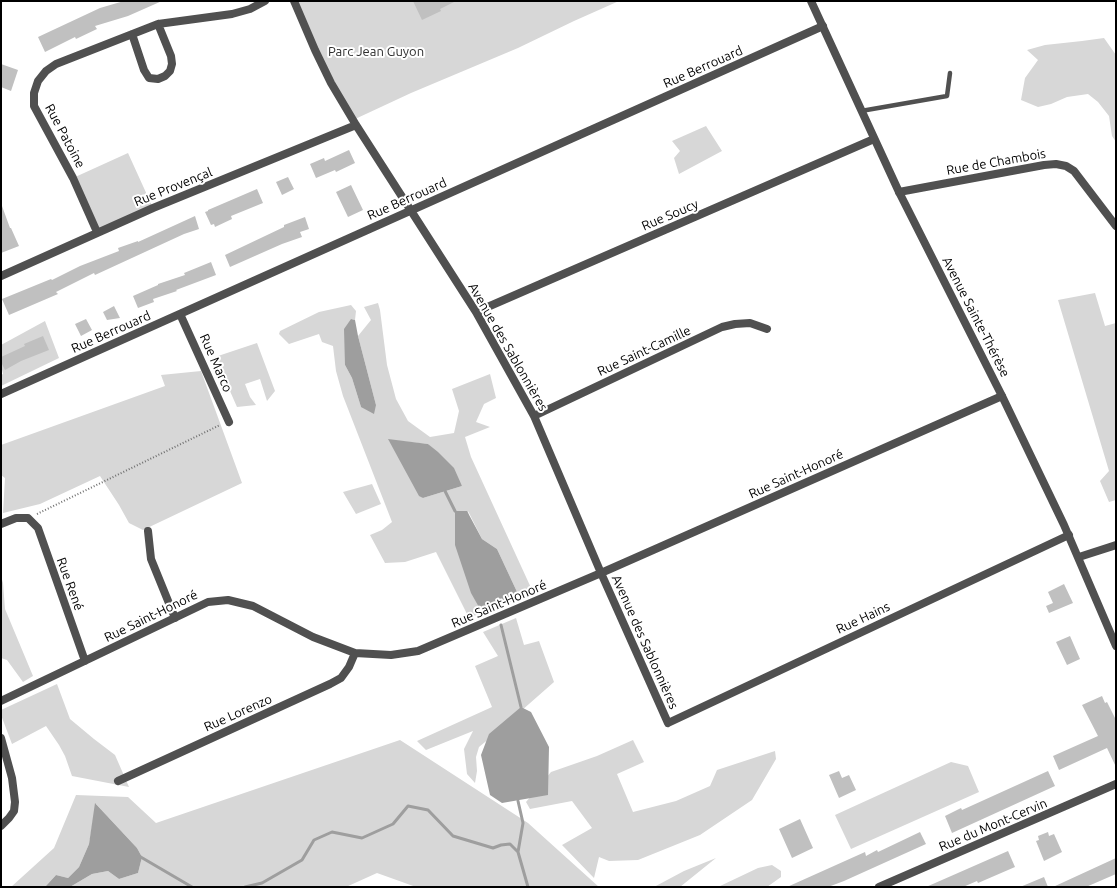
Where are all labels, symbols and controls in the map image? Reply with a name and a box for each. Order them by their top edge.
street label: Rue Berrouard [661,43,745,91]
park label: Parc Jean Guyon [328,44,424,60]
street label: Rue Patoine [42,101,88,171]
street label: Rue de Chambois [945,146,1047,178]
street label: Rue Provençal [132,164,214,210]
street label: Rue Berrouard [365,175,449,223]
street label: Rue Soucy [639,196,701,234]
street label: Avenue Sainte-Thérèse [939,254,1013,380]
street label: Avenue des Sablonnières [465,280,551,414]
street label: Rue Berrouard [69,308,153,356]
street label: Rue Saint-Camille [595,323,693,379]
street label: Rue Marco [196,331,236,395]
street label: Rue Saint-Honoré [746,446,846,502]
street label: Rue René [53,555,87,613]
street label: Avenue des Sablonnières [608,572,682,712]
street label: Rue Saint-Honoré [449,577,549,631]
street label: Rue Saint-Honoré [102,587,200,645]
street label: Rue Hains [834,599,892,637]
street label: Rue Lorenzo [202,691,274,735]
street label: Rue du Mont-Cervin [937,795,1049,855]

